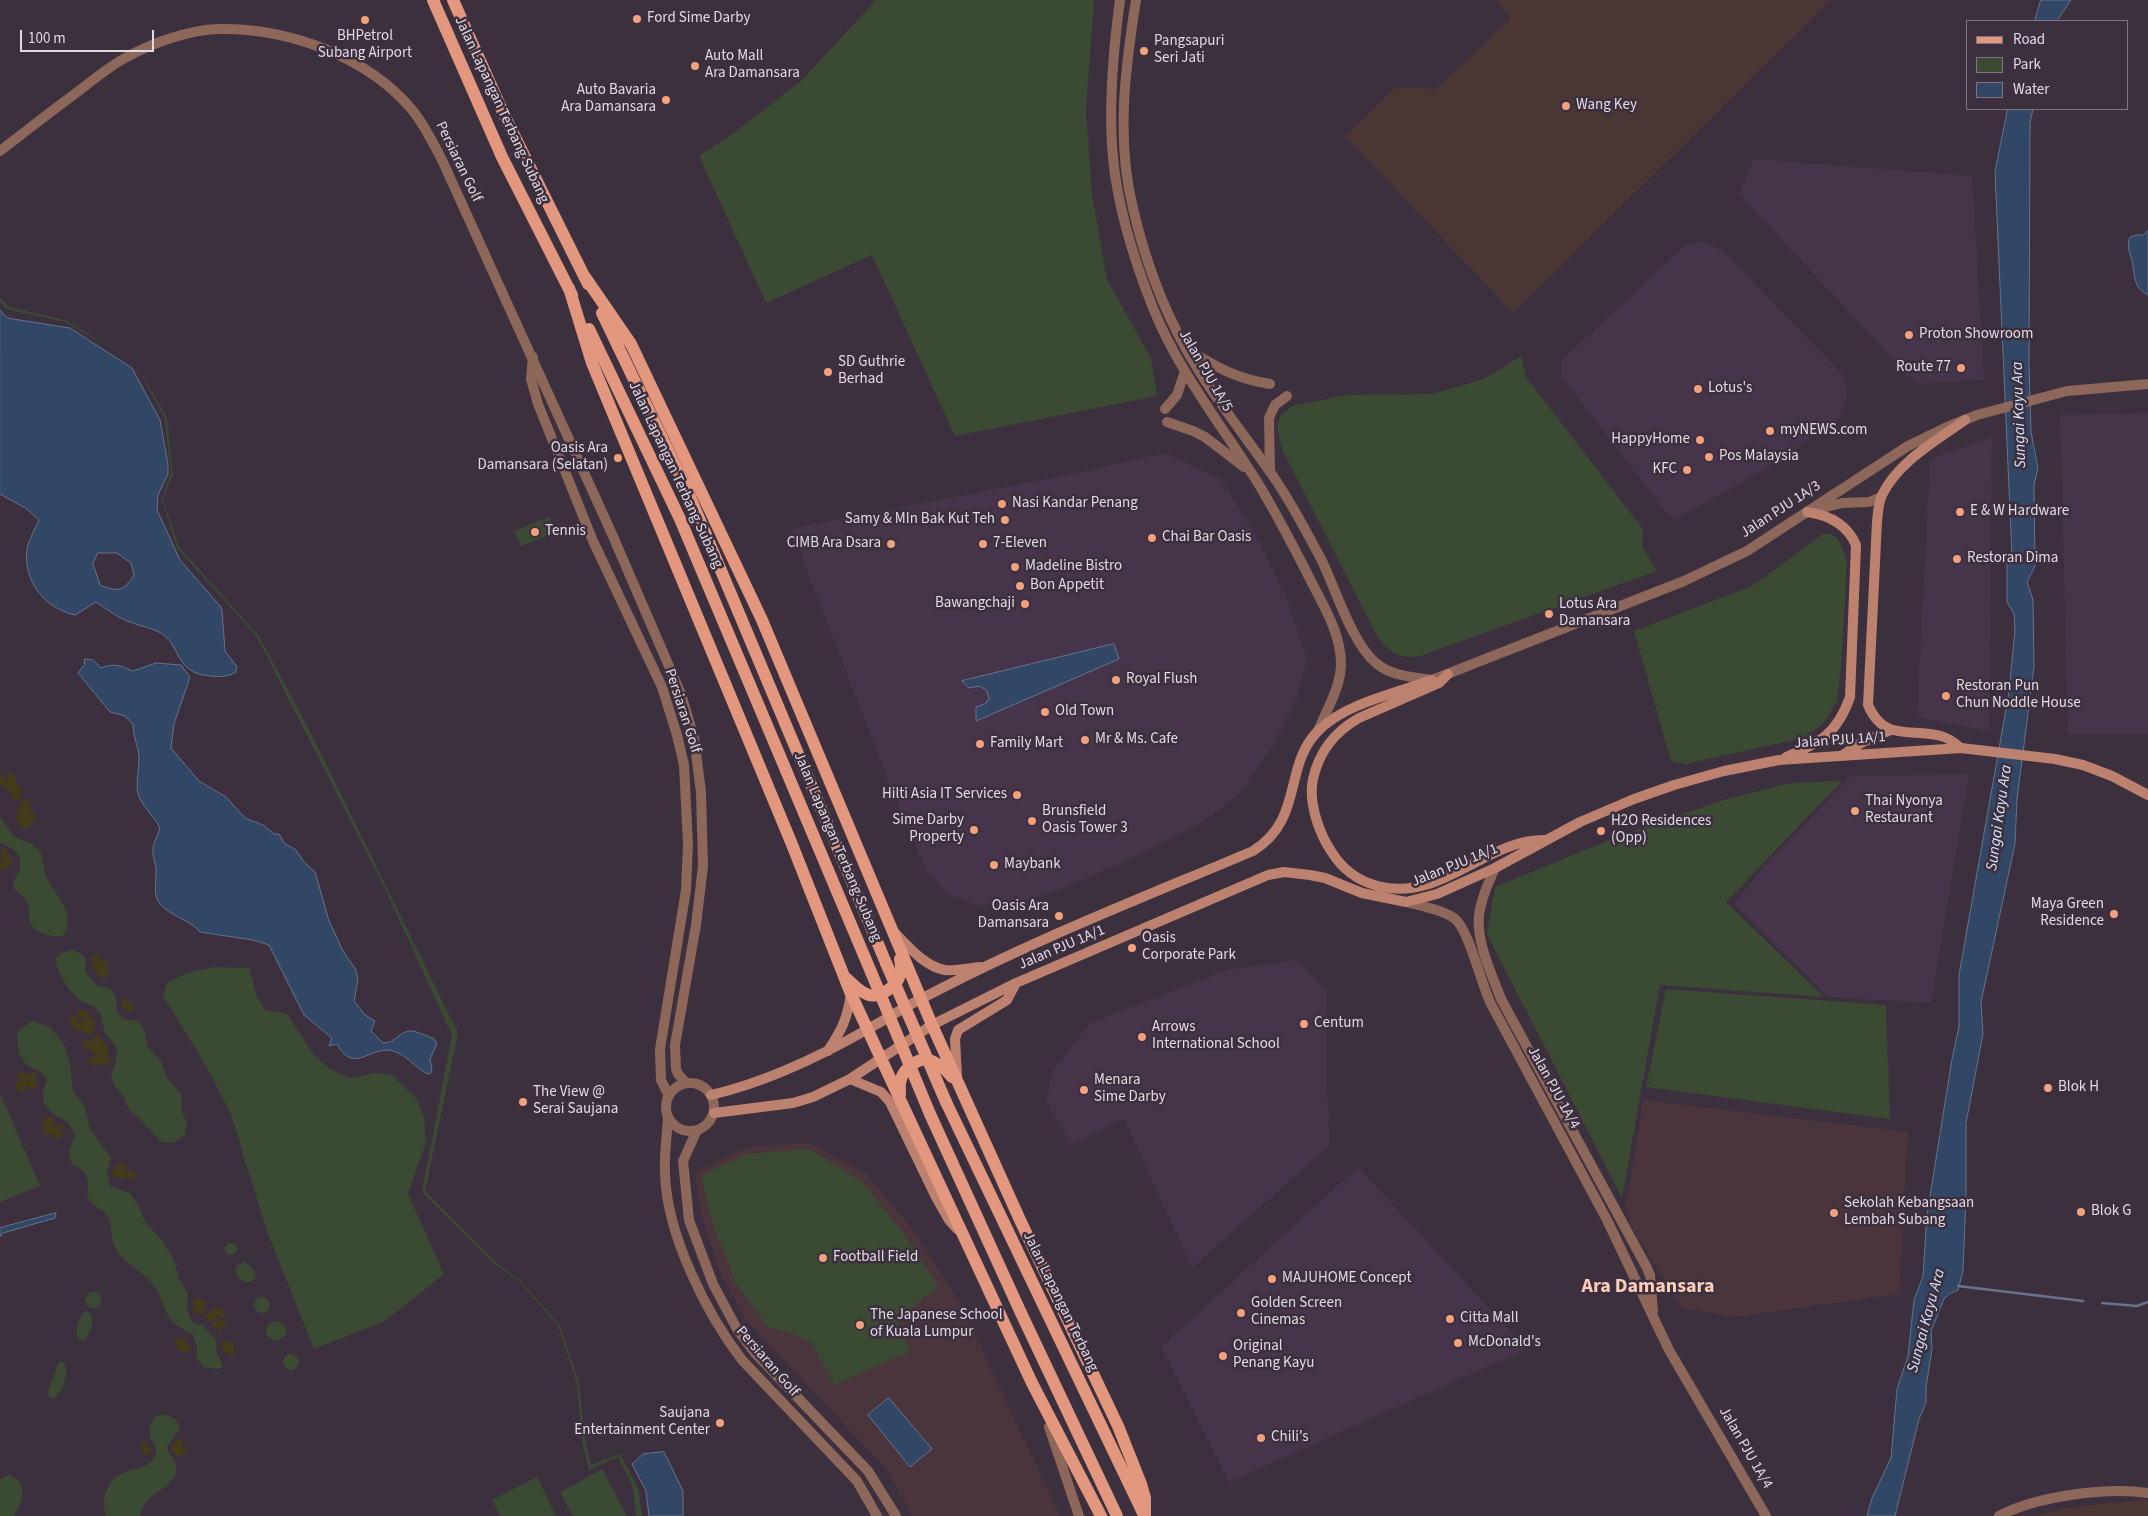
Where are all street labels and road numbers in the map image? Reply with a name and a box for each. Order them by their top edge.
street label: Jalan Lapangan Terbang Subang [450,14,552,206]
street label: Persiaran Golf [431,119,485,205]
street label: Jalan PJU 1A/5 [1174,327,1236,415]
street label: Jalan Lapangan Terbang Subang [624,379,726,571]
street label: Jalan PJU 1A/3 [1738,477,1824,543]
street label: Persiaran Golf [660,667,704,755]
street label: Jalan PJU 1A/1 [1794,729,1886,753]
street label: Jalan Lapangan Terbang Subang [789,750,885,944]
street label: Jalan PJU 1A/1 [1409,840,1501,892]
street label: Jalan PJU 1A/1 [1016,922,1108,974]
street label: Jalan PJU 1A/4 [1523,1043,1583,1133]
street label: Jalan Lapangan Terbang [1018,1229,1102,1375]
street label: Persiaran Golf [732,1323,802,1401]
street label: Jalan PJU 1A/4 [1714,1404,1776,1492]

